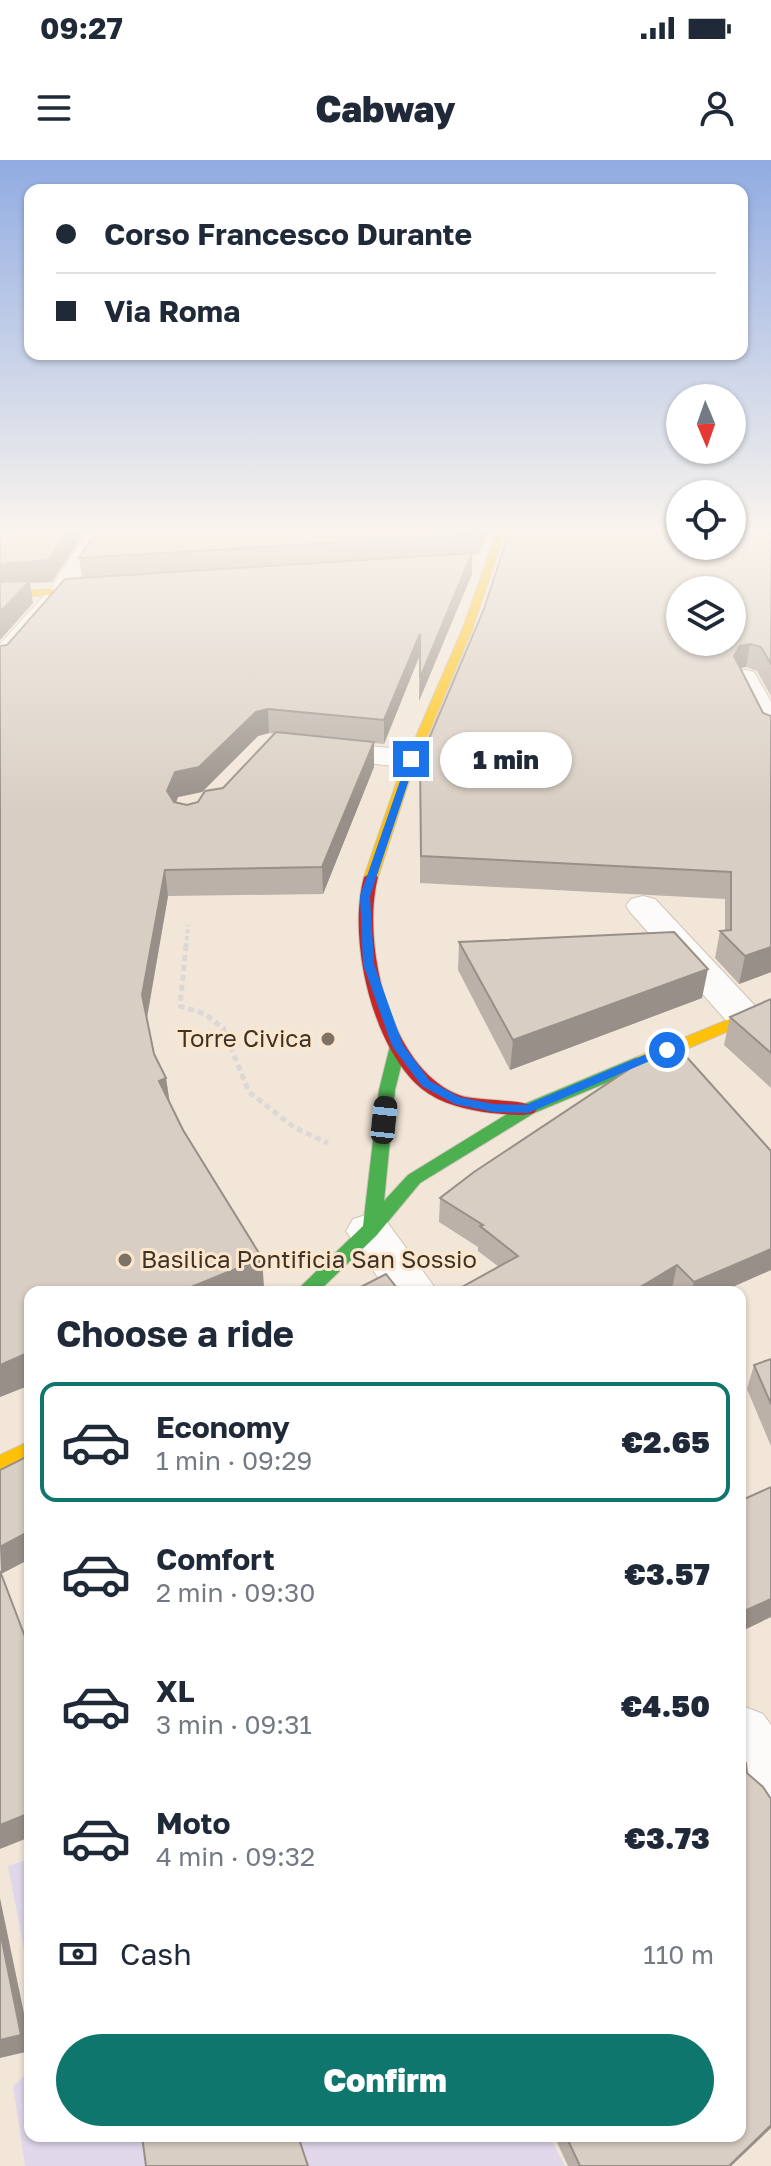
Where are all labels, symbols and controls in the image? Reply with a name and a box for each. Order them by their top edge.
text: 09:27 [40,10,123,46]
icon: menu [32,86,76,130]
icon: person [695,86,739,130]
text: Cabway [315,87,456,130]
text: Corso Francesco Durante [104,216,472,252]
text: Via Roma [104,293,240,329]
north arrow [666,384,746,464]
map controls [666,384,746,656]
button: locate [666,480,746,560]
button: layers [666,576,746,656]
callout: 1 min [439,731,571,787]
route end [393,741,429,777]
text: 1 min [473,744,539,775]
place label: Torre Civica [177,1023,312,1052]
marker: Torre Civica [319,1030,337,1048]
route start [649,1032,685,1068]
car [370,1095,398,1145]
place label: Basilica Pontificia San Sossio [141,1244,477,1273]
marker: Basilica Pontificia San Sossio [116,1251,134,1269]
text: Choose a ride [56,1312,294,1355]
icon: car [60,1406,132,1478]
text: Economy [156,1409,290,1445]
text: €2.65 [622,1424,710,1460]
text: 1 min · 09:29 [156,1445,312,1476]
icon: car [60,1538,132,1610]
text: Comfort [156,1541,275,1577]
text: €3.57 [624,1556,710,1592]
text: 2 min · 09:30 [156,1577,315,1608]
icon: car [60,1670,132,1742]
text: XL [156,1673,195,1709]
text: €4.50 [621,1688,710,1724]
text: 3 min · 09:31 [156,1709,312,1740]
icon: car [60,1802,132,1874]
text: Moto [156,1805,231,1841]
text: €3.73 [624,1820,710,1856]
text: 4 min · 09:32 [156,1841,315,1872]
icon: cash [56,1932,100,1976]
text: Cash [120,1936,192,1972]
text: 110 m [643,1939,714,1970]
button: Confirm [56,2034,714,2126]

